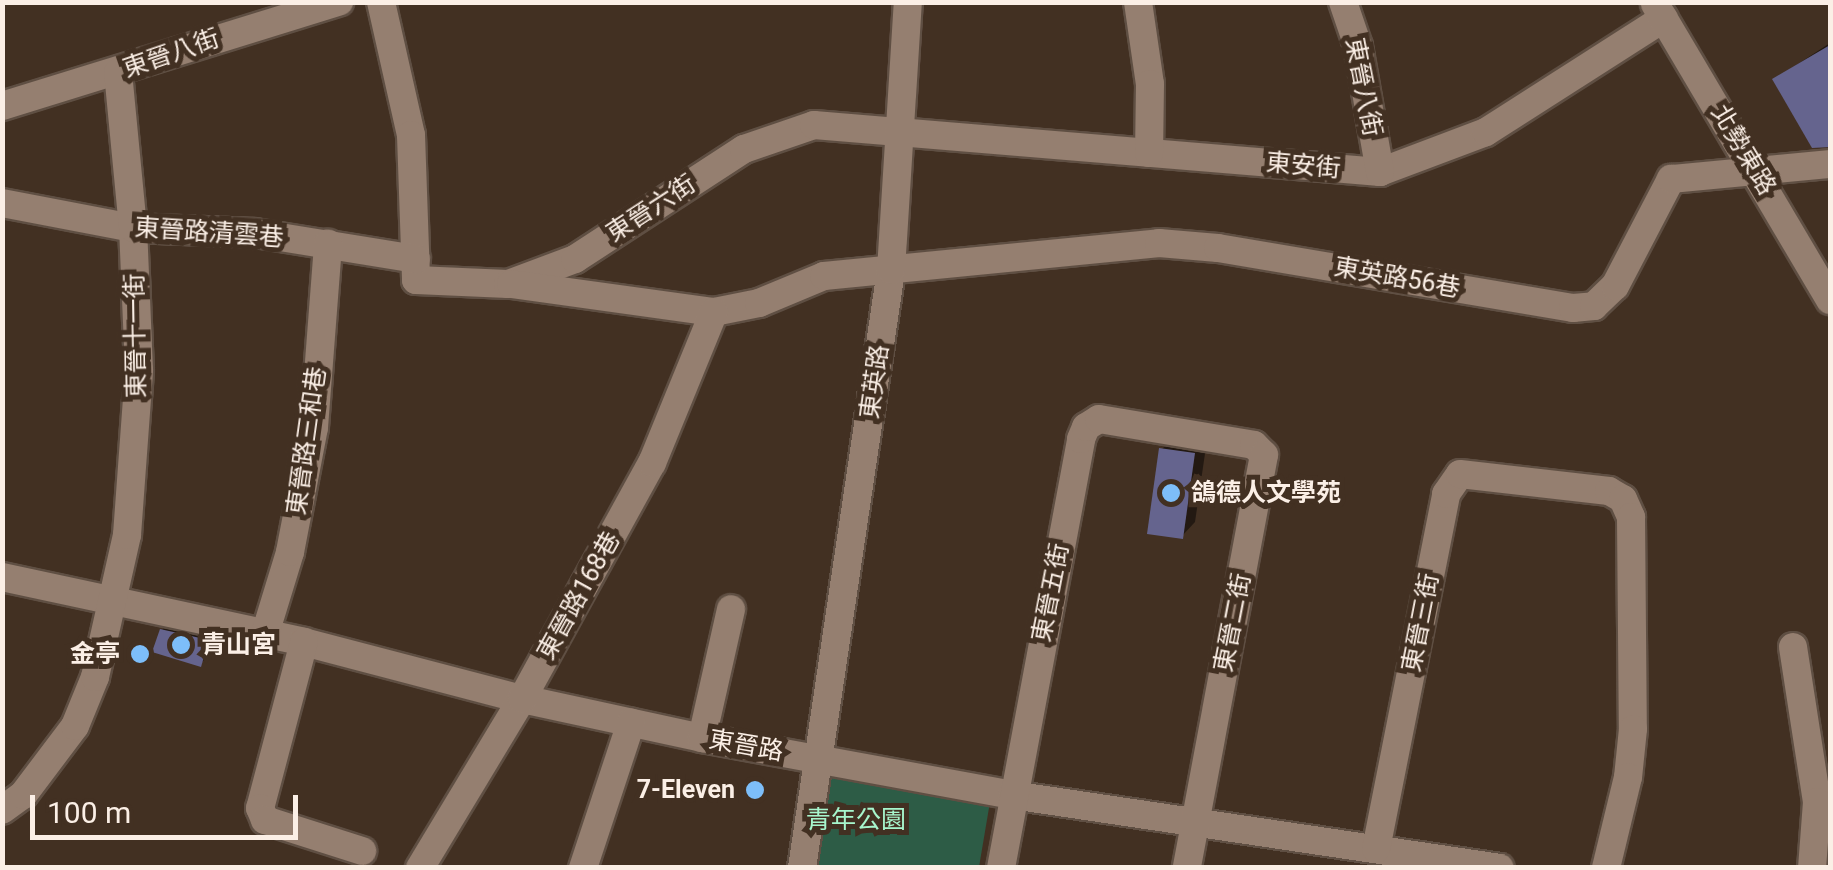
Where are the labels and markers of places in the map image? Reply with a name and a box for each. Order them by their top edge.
place label: 鴿德人文學苑 [1191,478,1341,508]
marker: 鴿德人文學苑 [1160,482,1182,504]
place label: 青山宮 [201,630,276,660]
marker: 青山宮 [170,634,192,656]
place label: 金亭 [70,639,120,669]
marker: 金亭 [129,643,151,665]
place label: 7-Eleven [637,775,735,805]
marker: 7-Eleven [744,779,766,801]

